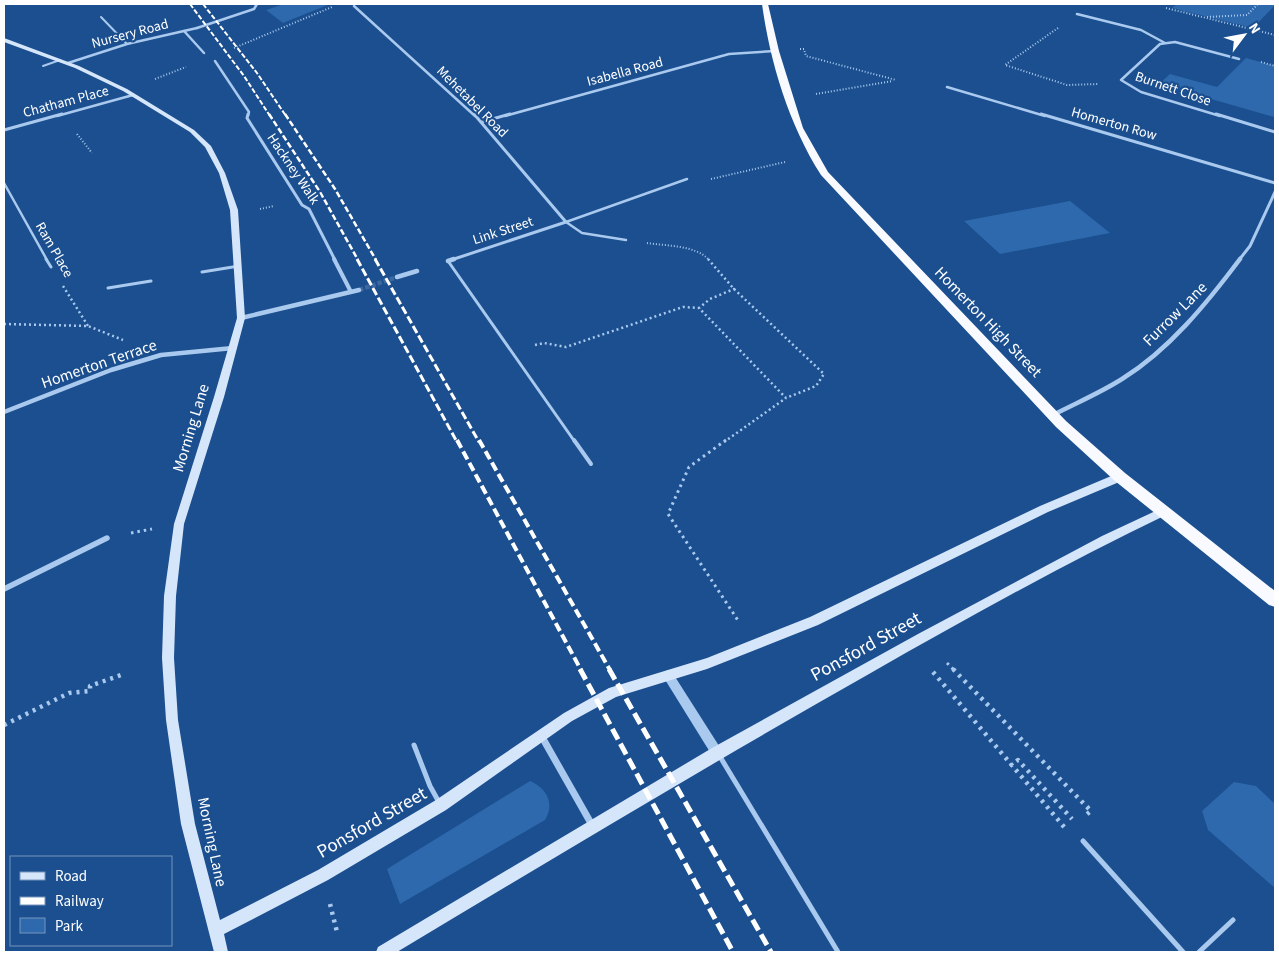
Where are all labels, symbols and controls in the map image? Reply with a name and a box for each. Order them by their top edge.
north arrow [1219,10,1269,60]
street label: Nursery Road [89,14,171,54]
text: N [1243,19,1265,38]
street label: Isabella Road [585,52,665,92]
street label: Mehetabel Road [432,62,512,142]
street label: Burnett Close [1132,67,1214,111]
street label: Chatham Place [21,81,111,123]
street label: Homerton Row [1069,102,1159,146]
street label: Hackney Walk [262,129,324,209]
street label: Link Street [470,212,536,250]
street label: Ram Place [30,219,78,281]
street label: Homerton High Street [929,262,1047,383]
street label: Furrow Lane [1138,277,1212,351]
street label: Homerton Terrace [38,334,160,394]
street label: Morning Lane [167,381,215,475]
street label: Ponsford Street [806,605,927,689]
street label: Ponsford Street [312,780,432,865]
street label: Morning Lane [192,795,232,889]
legend [10,856,172,946]
text: Road [55,866,87,887]
text: Railway [55,891,104,912]
text: Park [55,916,84,937]

